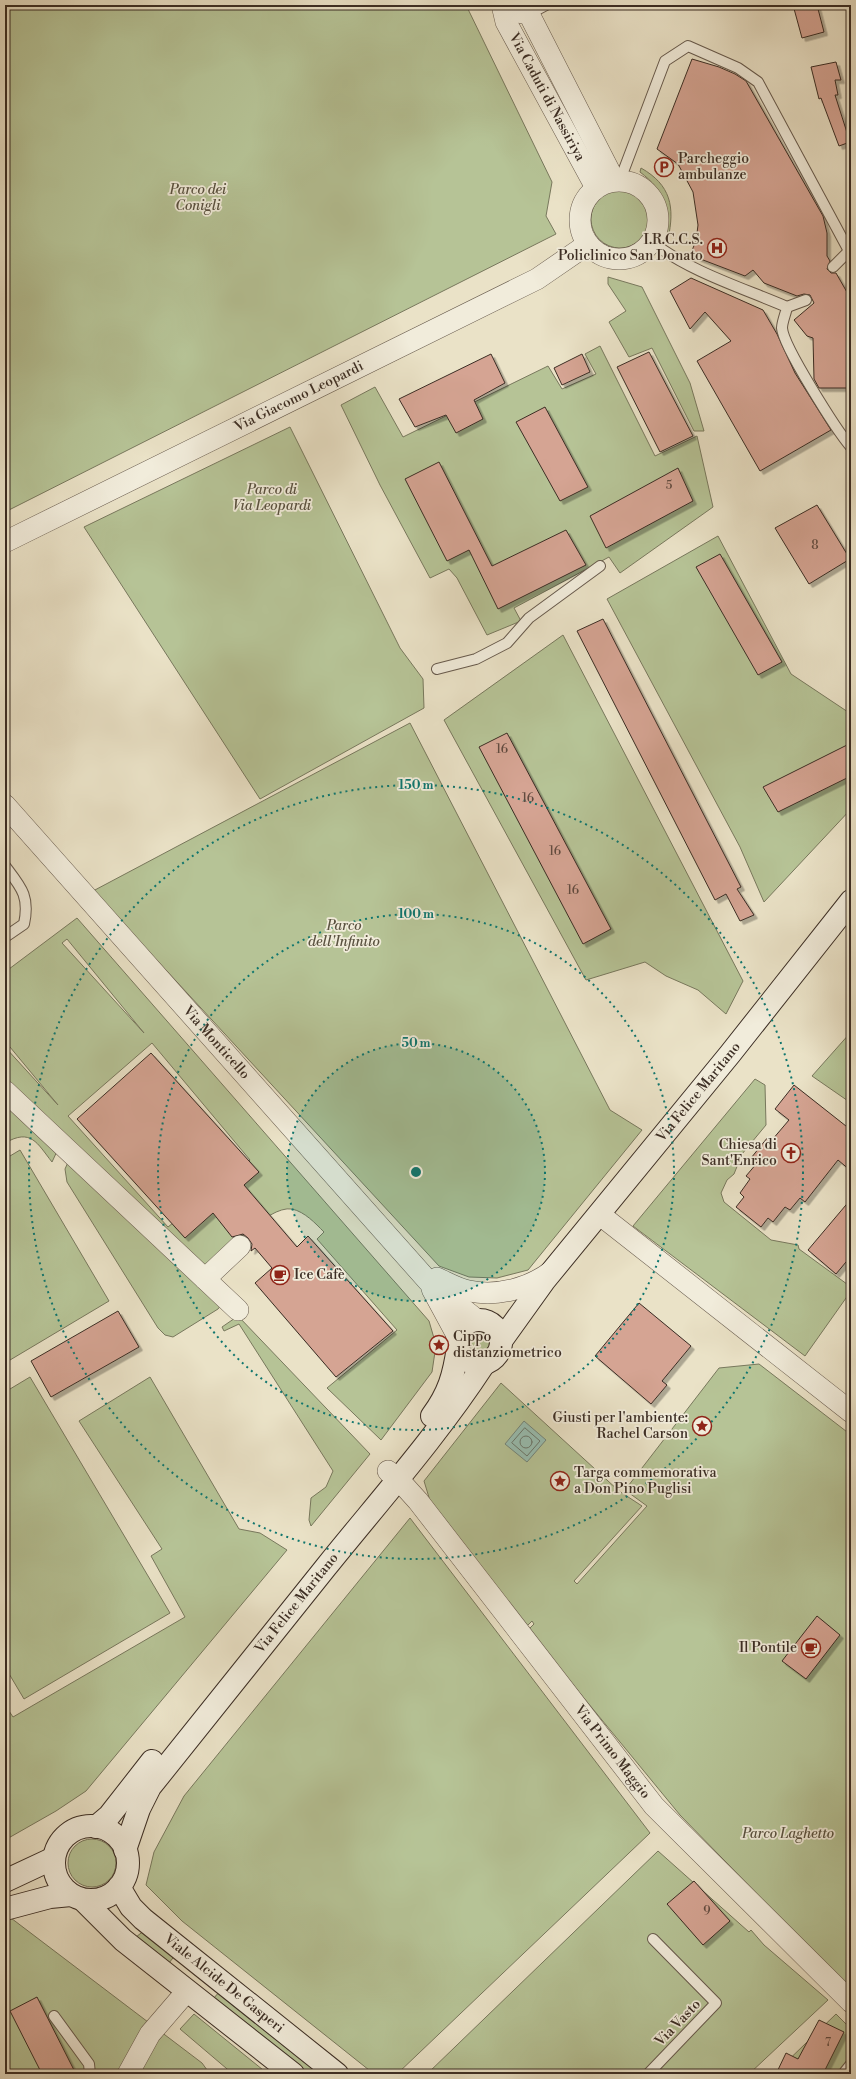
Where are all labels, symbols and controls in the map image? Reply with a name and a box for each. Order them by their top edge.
street label: Via Caduti di Nassiriya [504,29,589,165]
place label: Parcheggio ambulanze [678,150,749,184]
parking icon: Parcheggio ambulanze [653,156,675,178]
park label: Parco dei Conigli [169,181,227,215]
place label: I.R.C.C.S. Policlinico San Donato [558,231,703,265]
hospital icon: I.R.C.C.S. Policlinico San Donato [706,237,728,259]
street label: Via Giacomo Leopardi [231,357,367,437]
house number: 5 [666,478,673,493]
park label: Parco di Via Leopardi [233,481,312,515]
house number: 8 [811,538,819,553]
house number: 16 [496,742,508,757]
text: 150 m [399,778,433,793]
house number: 16 [522,791,534,806]
house number: 16 [549,844,561,859]
house number: 16 [567,883,579,898]
text: 100 m [398,907,434,922]
park label: Parco dell'Infinito [308,917,380,951]
street label: Via Monticello [178,1001,254,1083]
text: 50 m [401,1036,431,1051]
street label: Via Felice Maritano [652,1038,745,1146]
place label: Chiesa di Sant'Enrico [702,1136,777,1170]
church icon: Chiesa di Sant'Enrico [780,1142,802,1164]
centre of rings [409,1165,423,1179]
cafe icon: Ice Cafè [269,1264,291,1286]
place label: Ice Cafè [294,1266,345,1284]
place label: Cippo distanziometrico [453,1328,562,1362]
place icon: Cippo distanziometrico [428,1334,450,1356]
place label: Giusti per l'ambiente: Rachel Carson [553,1409,689,1443]
place icon: Giusti per l'ambiente: Rachel Carson [691,1415,713,1437]
place label: Targa commemorativa a Don Pino Puglisi [574,1464,718,1498]
place icon: Targa commemorativa a Don Pino Puglisi [549,1470,571,1492]
street label: Via Felice Maritano [250,1549,343,1658]
cafe icon: Il Pontile [800,1637,822,1659]
place label: Il Pontile [739,1639,797,1657]
street label: Via Primo Maggio [570,1701,654,1803]
park label: Parco Laghetto [741,1825,834,1843]
house number: 9 [703,1904,711,1919]
street label: Viale Alcide De Gasperi [159,1930,288,2038]
street label: Via Vasto [650,1996,705,2051]
house number: 7 [825,2035,831,2050]

